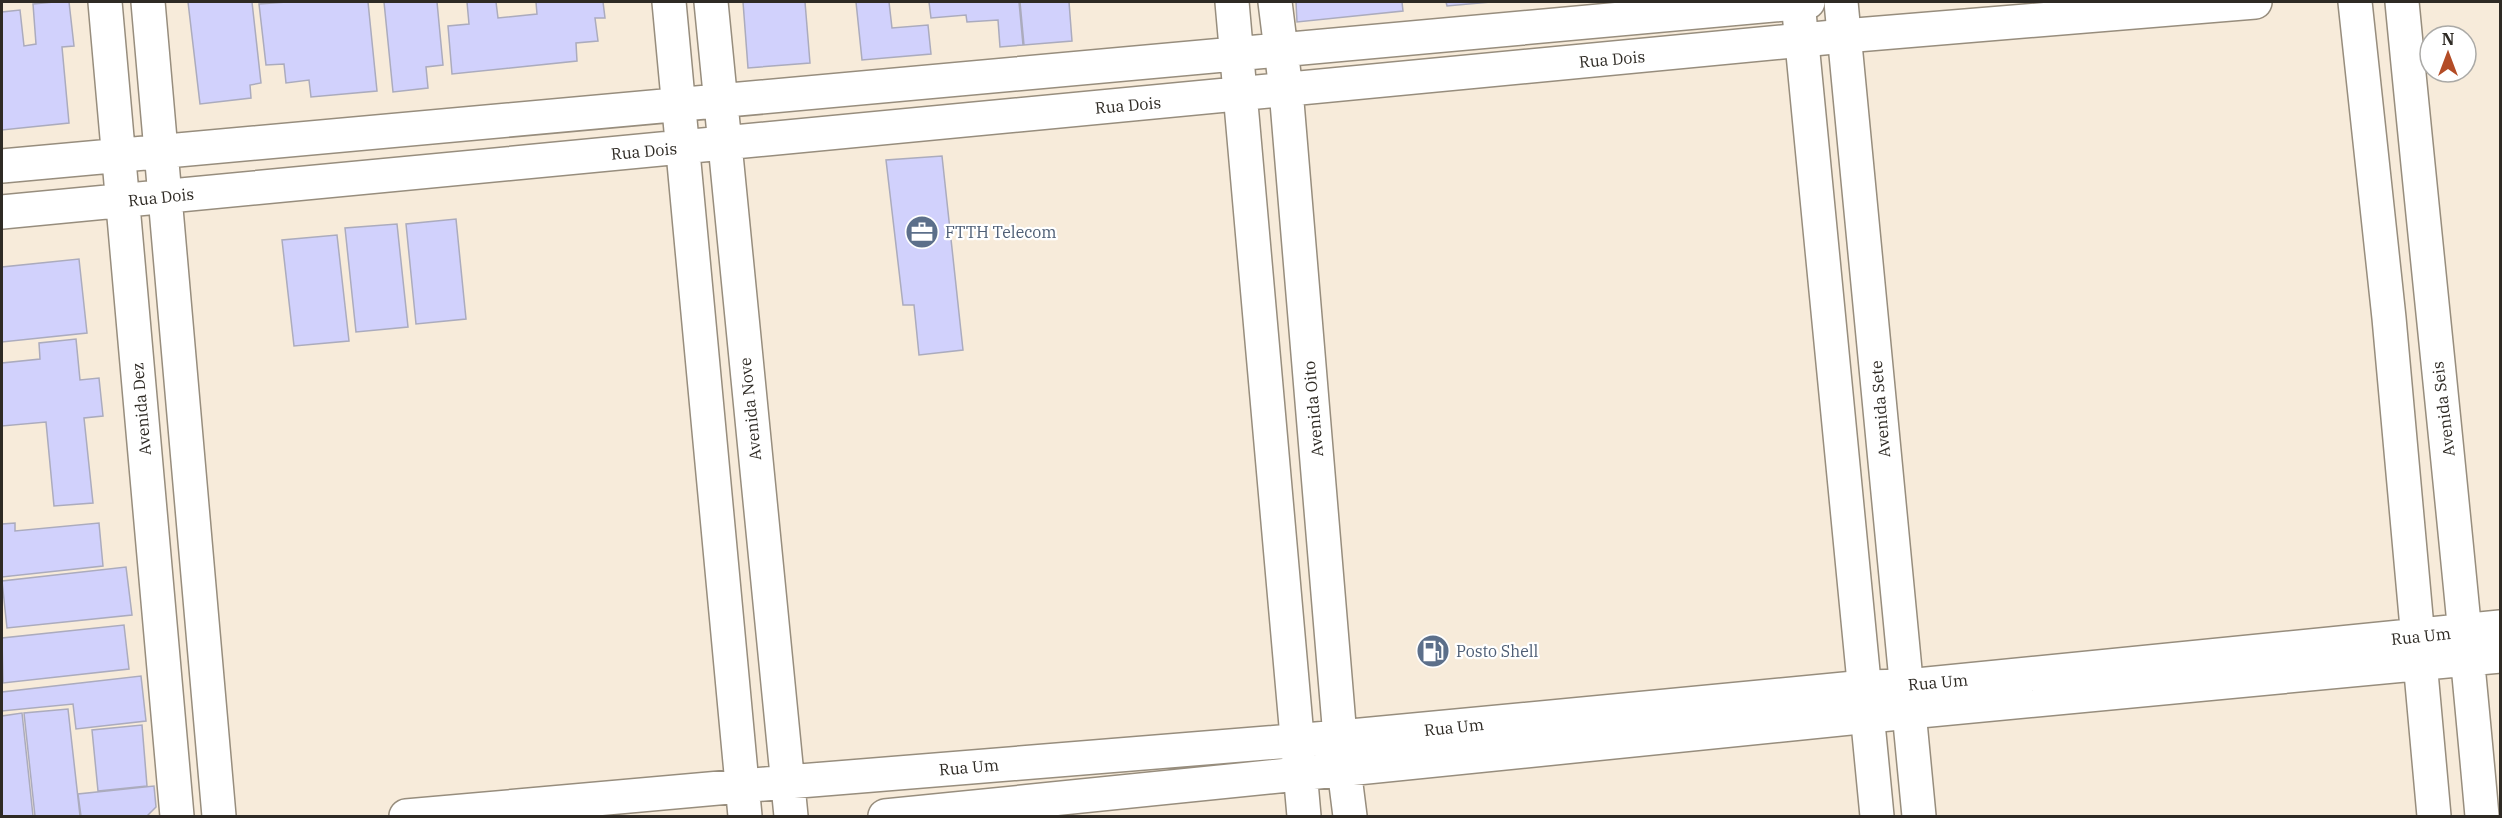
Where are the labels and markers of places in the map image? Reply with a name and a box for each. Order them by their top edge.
office icon: FTTH Telecom [904,214,940,250]
place label: FTTH Telecom [945,222,1057,242]
fuel station icon: Posto Shell [1415,633,1451,669]
place label: Posto Shell [1456,641,1539,661]

